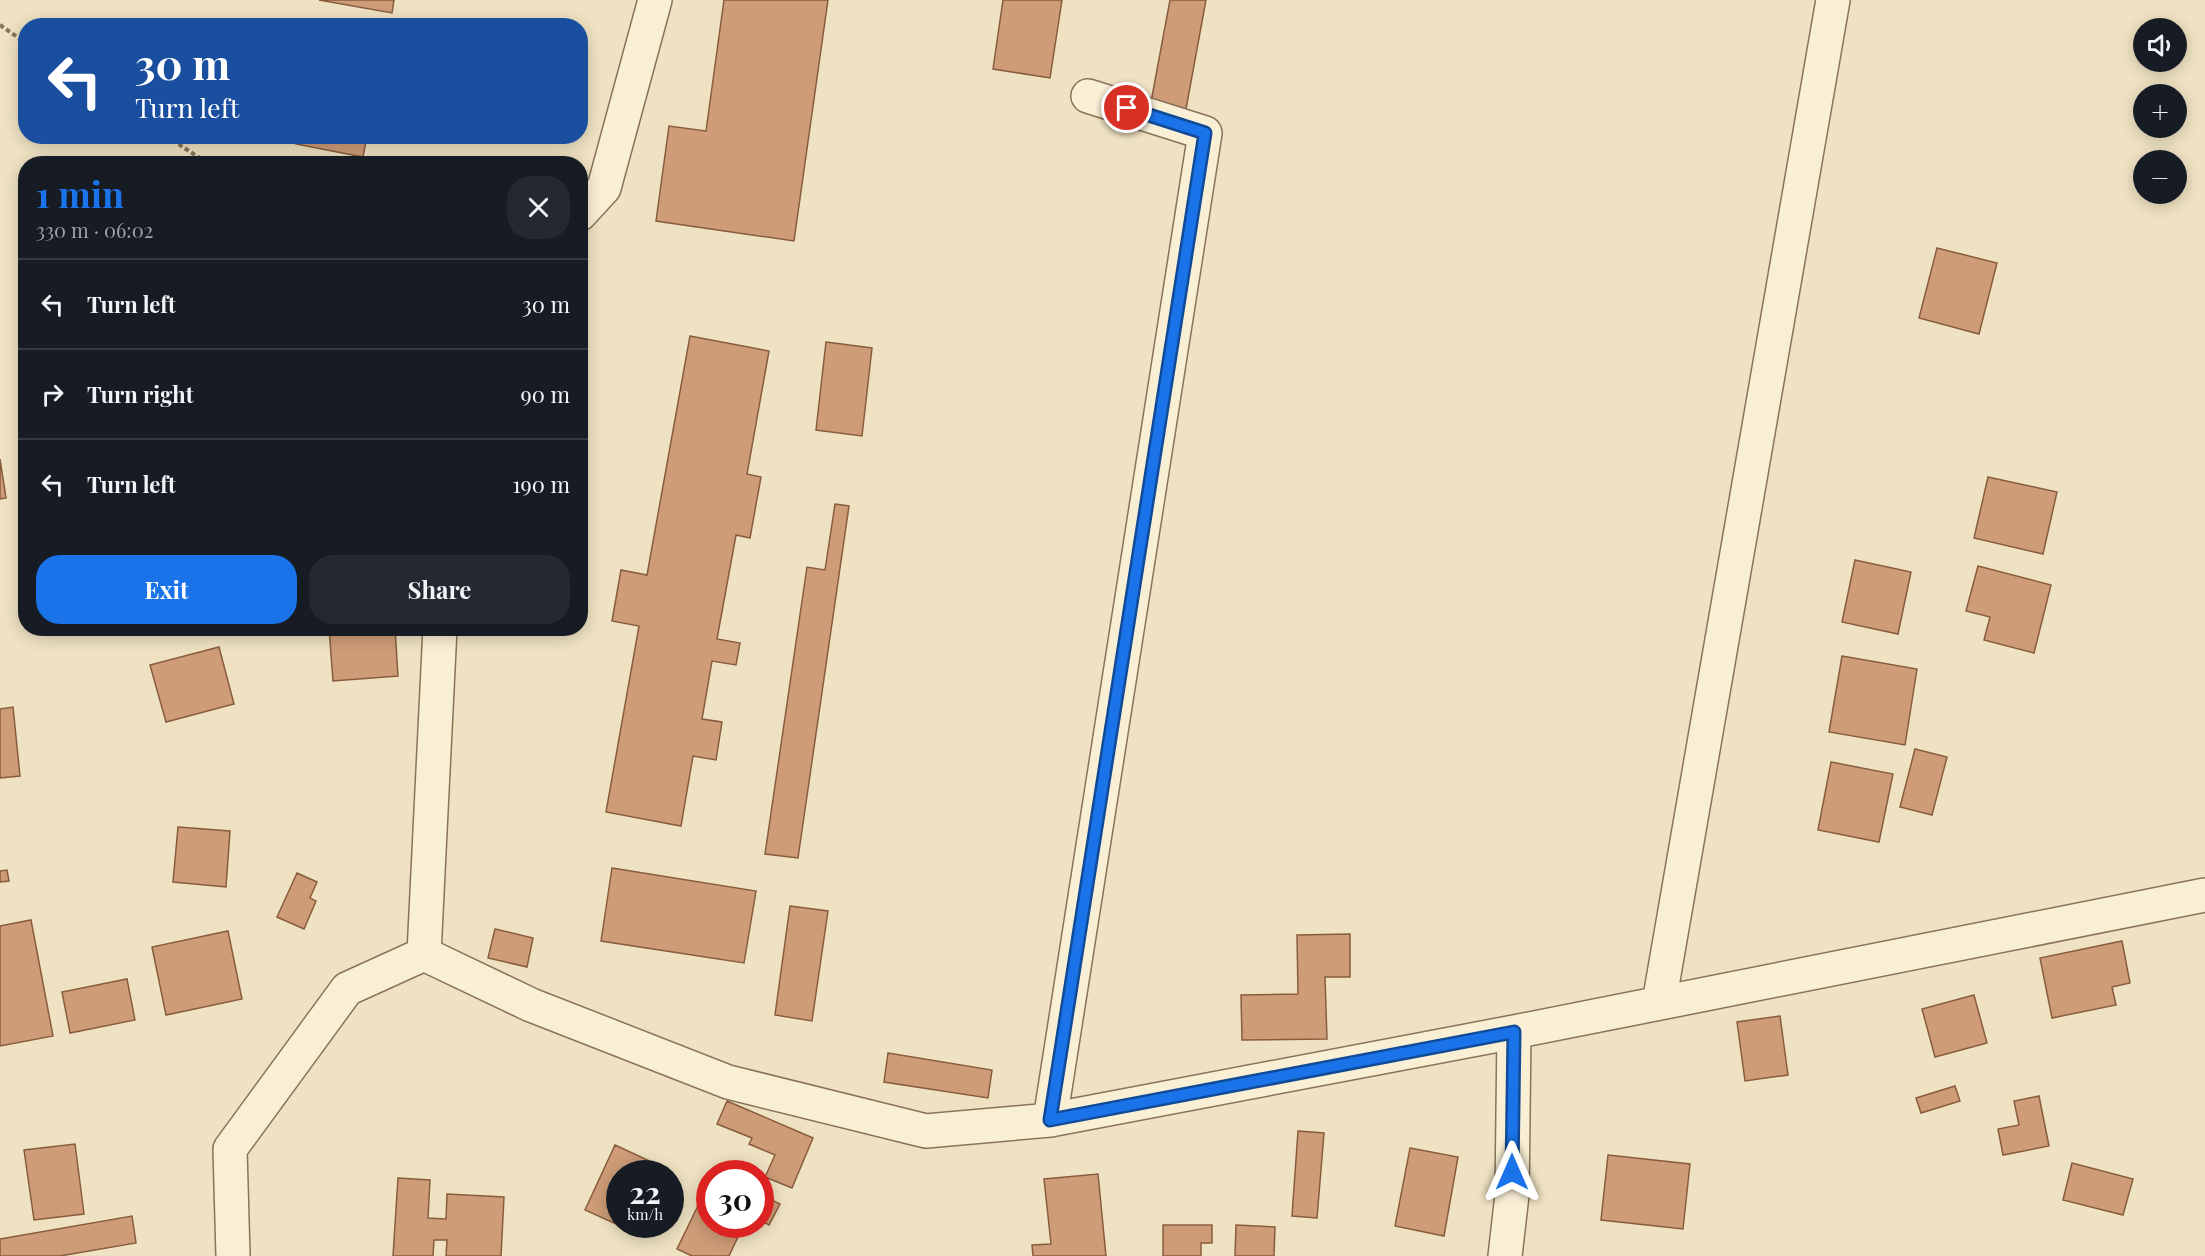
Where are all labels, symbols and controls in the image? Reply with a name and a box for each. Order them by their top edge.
map controls [2133,18,2187,204]
button: sound [2133,18,2187,72]
text: 30 m [135,35,230,91]
icon: left [36,42,114,120]
pin [1101,82,1152,133]
button: + [2133,84,2187,138]
text: Turn left [135,89,239,125]
icon: arrive [1110,91,1143,124]
button: − [2133,150,2187,204]
text: 1 min [36,169,124,217]
button: close [507,176,570,239]
text: 330 m · 06:02 [36,216,153,243]
icon: left [36,288,69,321]
text: Turn left [87,289,176,319]
text: 30 m [522,289,570,319]
icon: right [36,378,69,411]
text: Turn right [87,379,193,409]
text: 90 m [521,379,570,409]
icon: left [36,468,69,501]
text: Turn left [87,469,176,499]
text: 190 m [512,469,570,499]
button: Exit [36,555,297,624]
button: Share [309,555,570,624]
position arrow [1480,1140,1544,1204]
speed limit sign: 30 [696,1160,774,1238]
text: 22 [629,1172,661,1212]
text: km/h [627,1204,663,1224]

